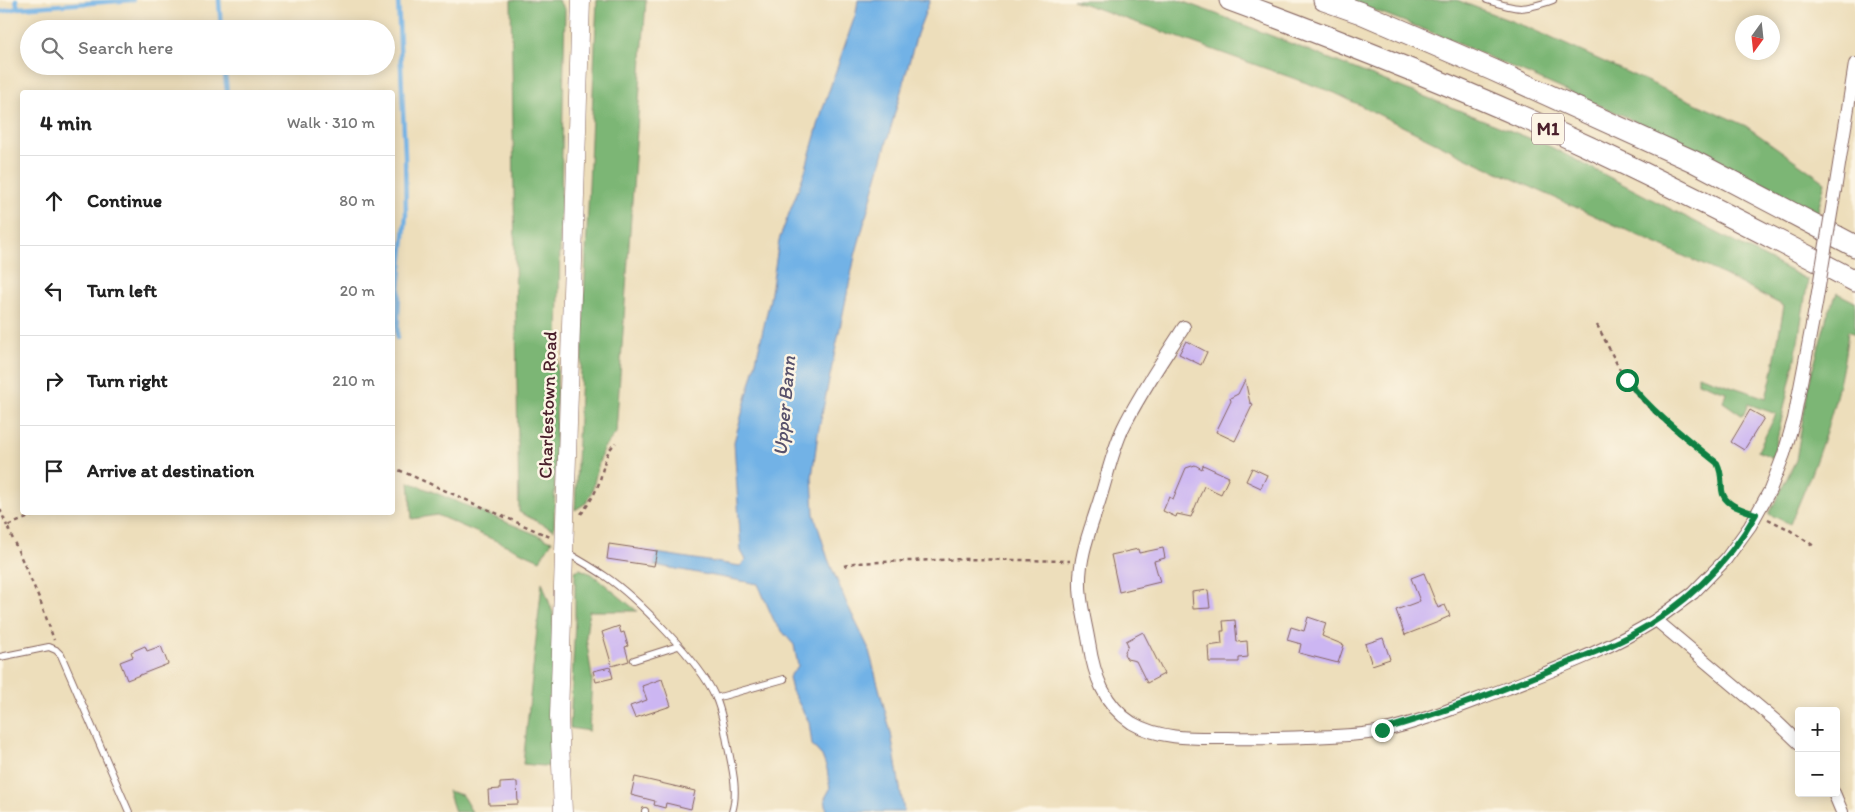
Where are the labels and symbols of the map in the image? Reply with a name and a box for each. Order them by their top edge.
north arrow [1735,15,1780,60]
road number: M1 [1532,114,1564,144]
street label: Charlestown Road [533,331,562,479]
water label: Upper Bann [768,355,800,457]
route start [1616,369,1639,392]
route end [1371,719,1394,742]

